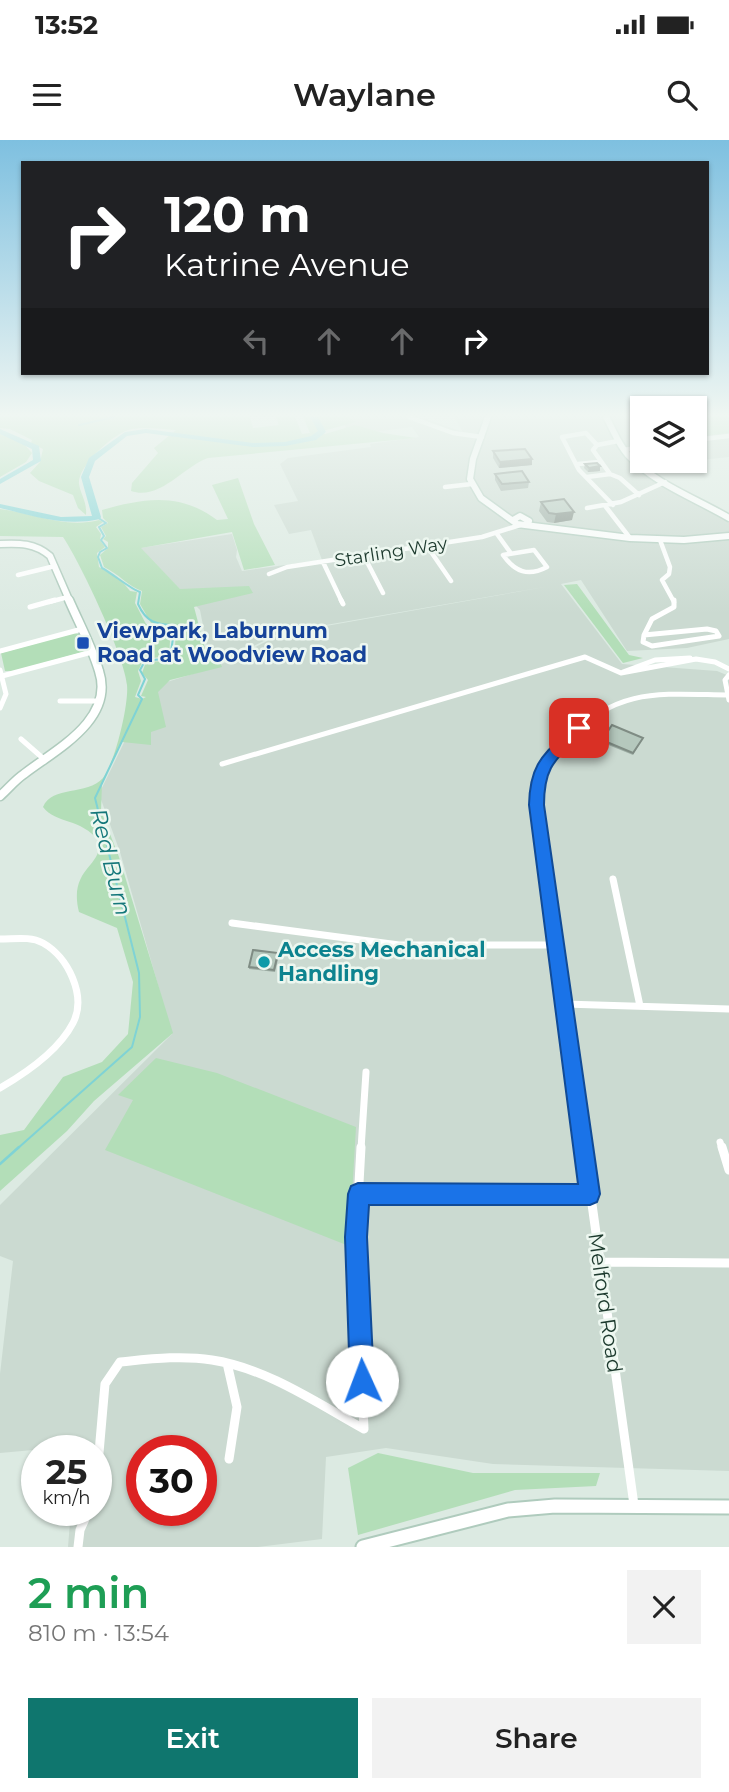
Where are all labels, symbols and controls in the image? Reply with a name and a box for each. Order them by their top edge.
text: 13:52 [35,9,98,41]
text: Waylane [293,75,436,114]
icon: menu [28,76,66,114]
icon: search [663,76,701,114]
text: 120 m [164,185,311,244]
icon: right [49,189,140,280]
text: Katrine Avenue [164,245,409,284]
icon: left [237,322,275,360]
icon: ahead [310,322,348,360]
icon: ahead [383,322,421,360]
icon: right [456,322,494,360]
map controls [630,396,707,473]
button: layers [630,396,707,473]
street label: Starling Way [333,532,449,572]
place label: Viewpark, Laburnum Road at Woodview Road [96,618,367,667]
marker: Viewpark, Laburnum Road at Woodview Road [75,635,91,651]
pin [549,698,609,758]
icon: arrive [560,709,598,747]
water label: Red Burn [84,805,138,919]
place label: Access Mechanical Handling [277,937,486,986]
marker: Access Mechanical Handling [256,954,272,970]
street label: Melford Road [583,1231,628,1375]
position arrow [325,1344,399,1418]
speed limit sign: 30 [126,1435,217,1526]
text: 25 [46,1450,87,1493]
text: km/h [42,1487,91,1509]
text: 2 min [28,1567,149,1619]
button: close [627,1570,701,1644]
text: 810 m · 13:54 [28,1619,169,1647]
button: Exit [28,1698,358,1778]
button: Share [372,1698,701,1778]

